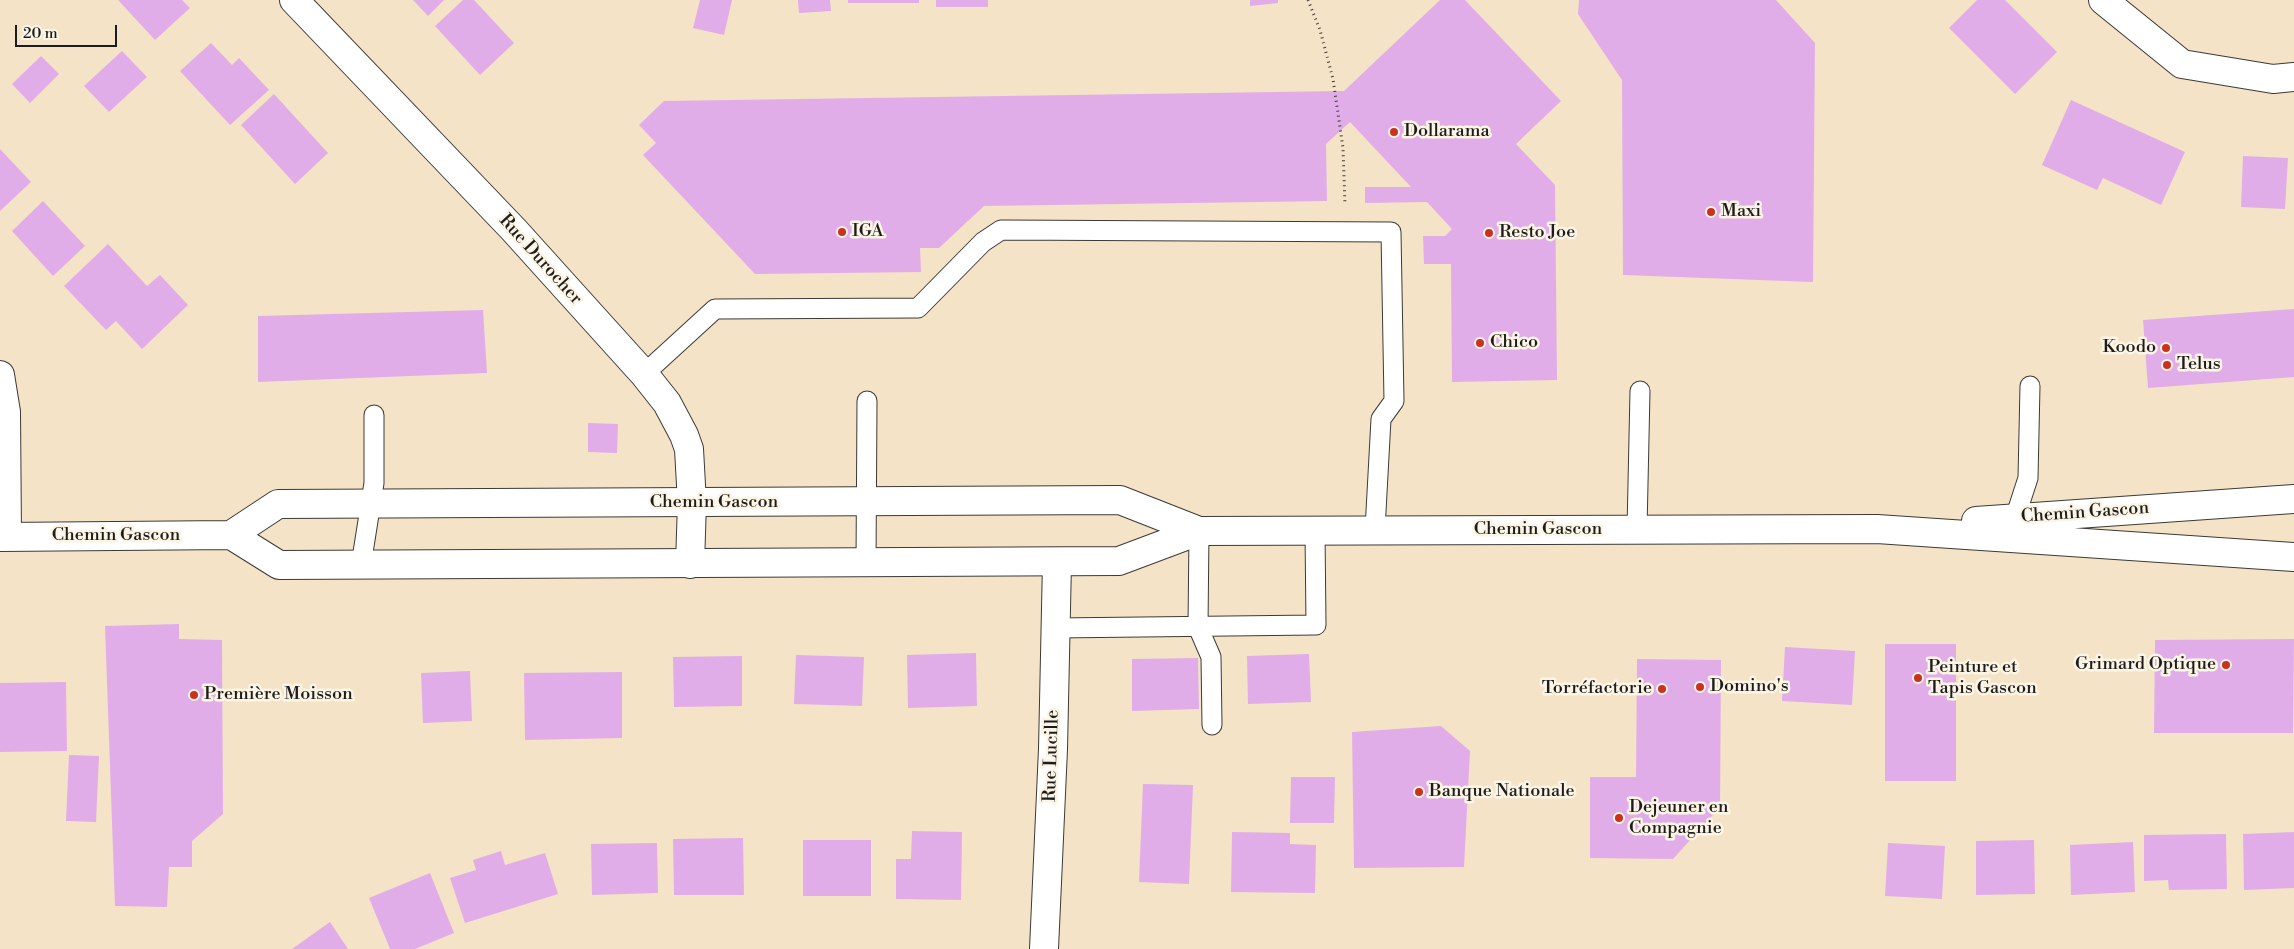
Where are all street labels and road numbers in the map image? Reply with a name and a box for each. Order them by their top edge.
street label: Rue Durocher [494,210,586,310]
street label: Chemin Gascon [650,492,778,514]
street label: Chemin Gascon [2020,498,2150,528]
street label: Chemin Gascon [1474,519,1602,541]
street label: Chemin Gascon [52,525,180,547]
street label: Rue Lucille [1040,709,1064,803]

